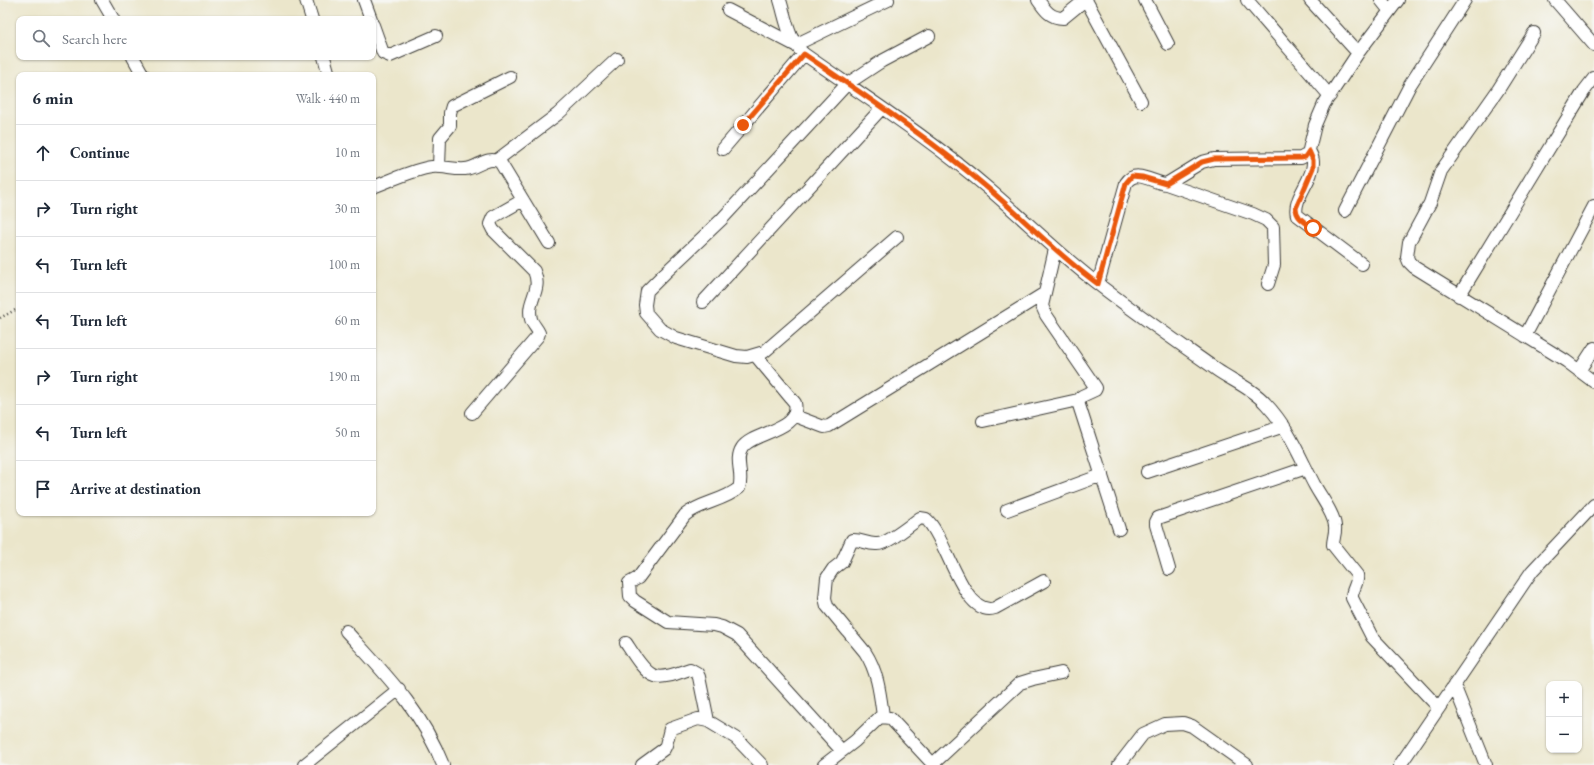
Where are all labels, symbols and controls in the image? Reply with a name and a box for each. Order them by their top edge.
search box [16,16,376,60]
icon: search [30,27,52,49]
text: Search here [62,29,127,48]
text: 6 min [32,87,73,109]
text: Walk · 440 m [296,90,360,107]
route end [734,116,752,134]
icon: ahead [32,142,54,164]
text: Continue [70,143,130,162]
text: 10 m [335,144,360,161]
icon: right [32,198,54,220]
text: Turn right [70,199,138,218]
text: 30 m [335,200,360,217]
route start [1304,219,1322,237]
icon: left [32,254,54,276]
text: Turn left [70,255,127,274]
text: 100 m [329,256,360,273]
icon: left [32,310,54,332]
text: Turn left [70,311,127,330]
text: 60 m [335,312,360,329]
icon: right [32,366,54,388]
text: Turn right [70,367,138,386]
text: 190 m [329,368,360,385]
icon: left [32,422,54,444]
text: Turn left [70,423,127,442]
text: 50 m [335,424,360,441]
icon: arrive [32,478,54,500]
text: Arrive at destination [70,479,201,498]
map controls [1546,681,1582,753]
button: + [1546,681,1582,717]
button: − [1546,717,1582,753]

